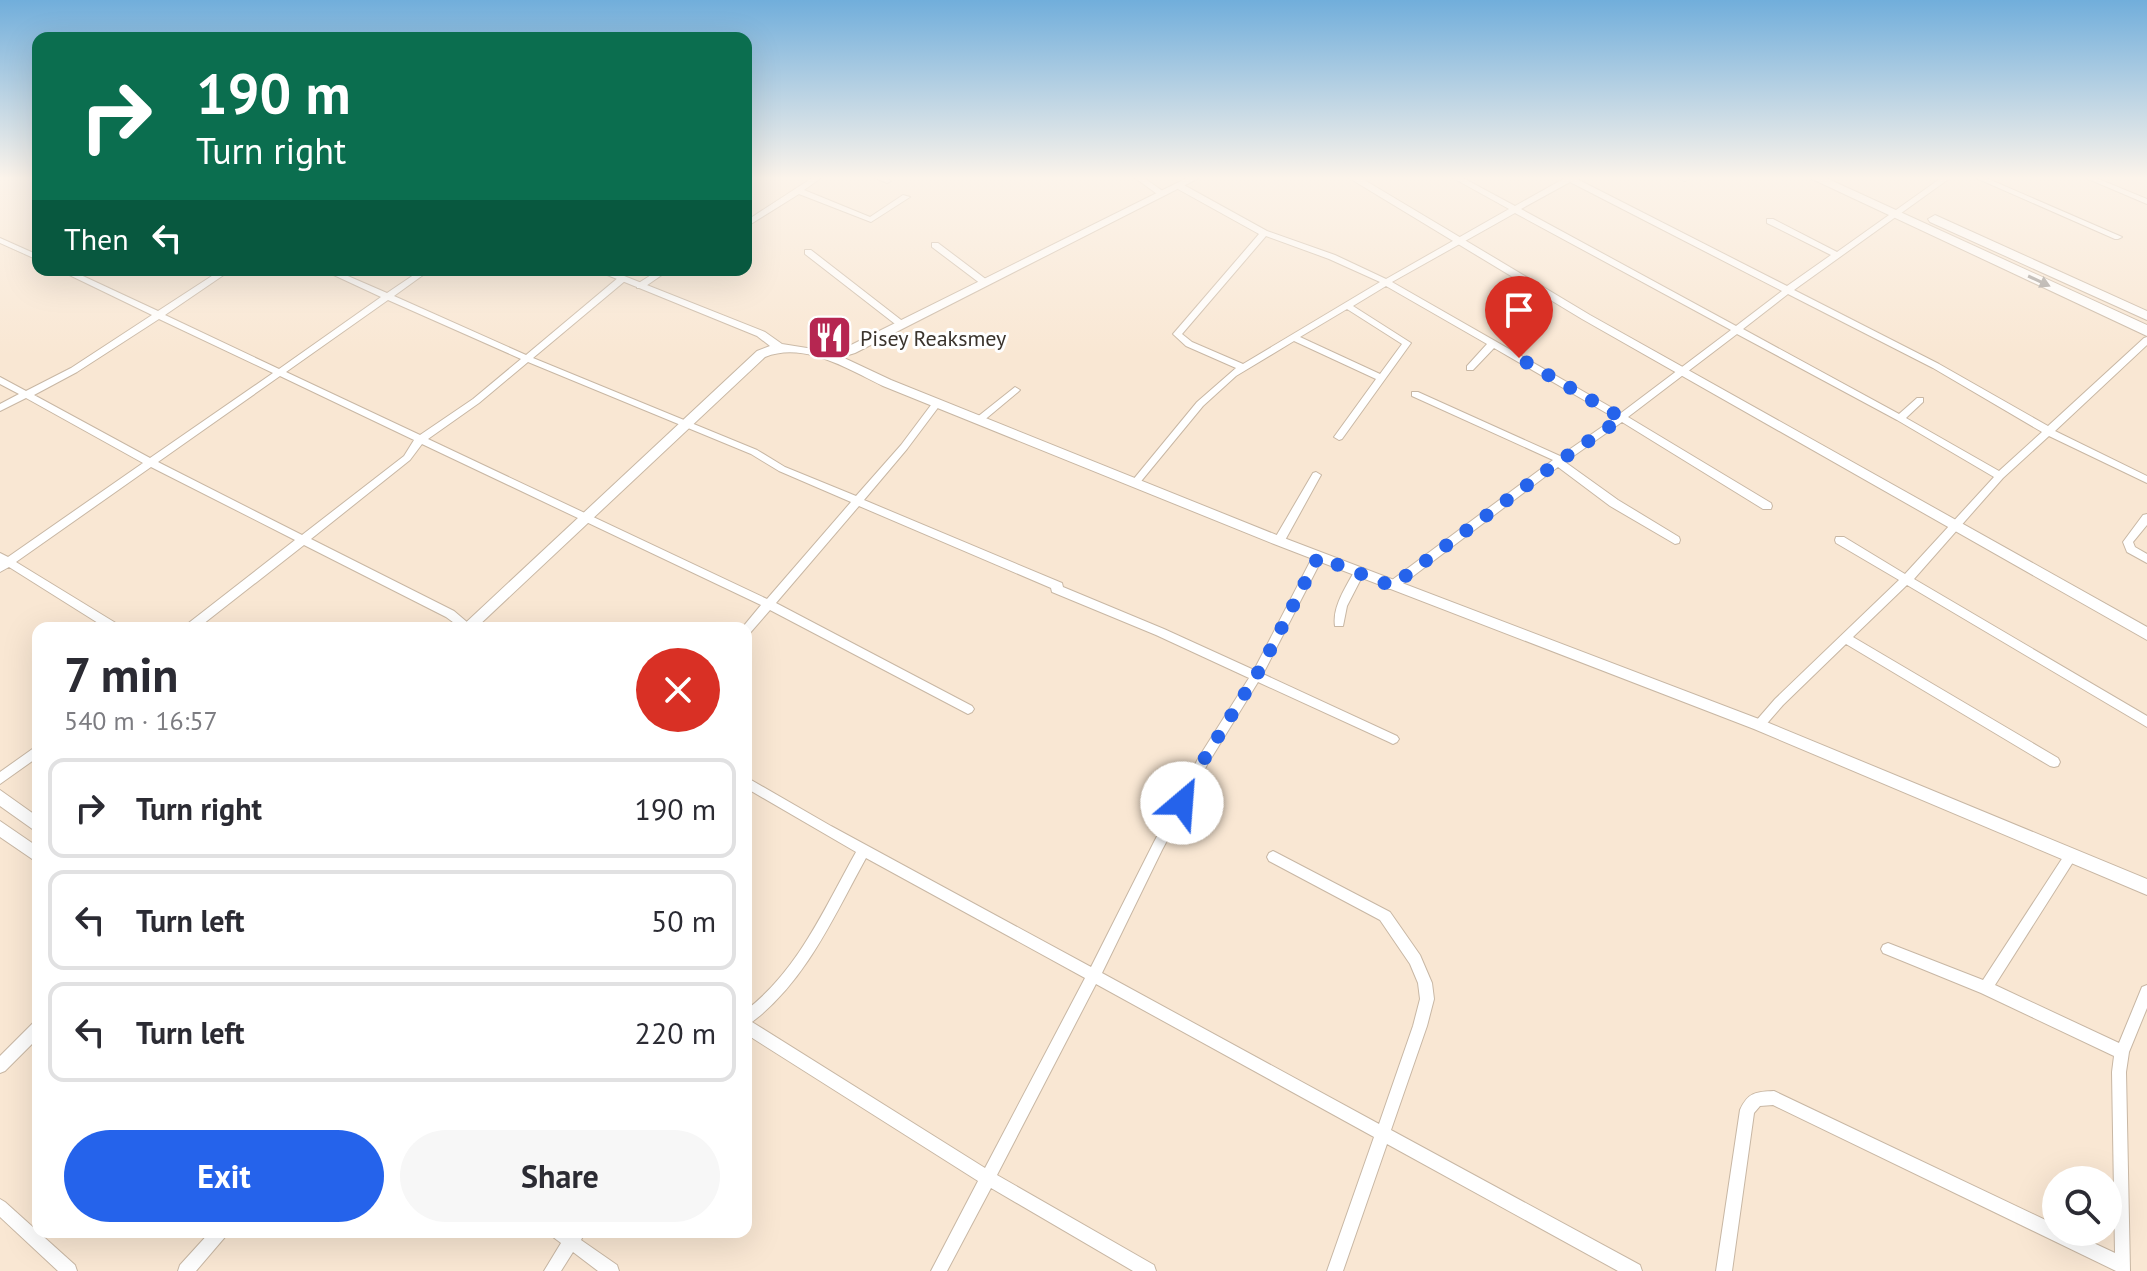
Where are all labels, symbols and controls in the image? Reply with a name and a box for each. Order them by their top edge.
text: 190 m [196,57,351,129]
icon: right [64,64,168,168]
text: Turn right [196,127,346,174]
icon: left [145,216,189,260]
text: Then [64,219,129,258]
one-way arrow [2027,274,2051,288]
pin [1485,276,1553,358]
icon: arrive [1497,288,1541,332]
restaurant icon: Pisey Reaksmey [805,314,853,362]
place label: Pisey Reaksmey [860,324,1007,352]
text: 7 min [64,643,178,705]
button: close [636,648,720,732]
text: 540 m · 16:57 [64,704,218,737]
position arrow [1140,761,1224,845]
icon: right [68,786,112,830]
text: Turn right [136,789,262,828]
text: 190 m [635,789,716,828]
icon: left [68,898,112,942]
text: Turn left [136,901,244,940]
text: 50 m [651,901,716,940]
icon: left [68,1010,112,1054]
text: Turn left [136,1013,244,1052]
text: 220 m [635,1013,716,1052]
button: Exit [64,1130,384,1222]
button: Share [400,1130,720,1222]
map controls [2042,1166,2122,1246]
button: search [2042,1166,2122,1246]

